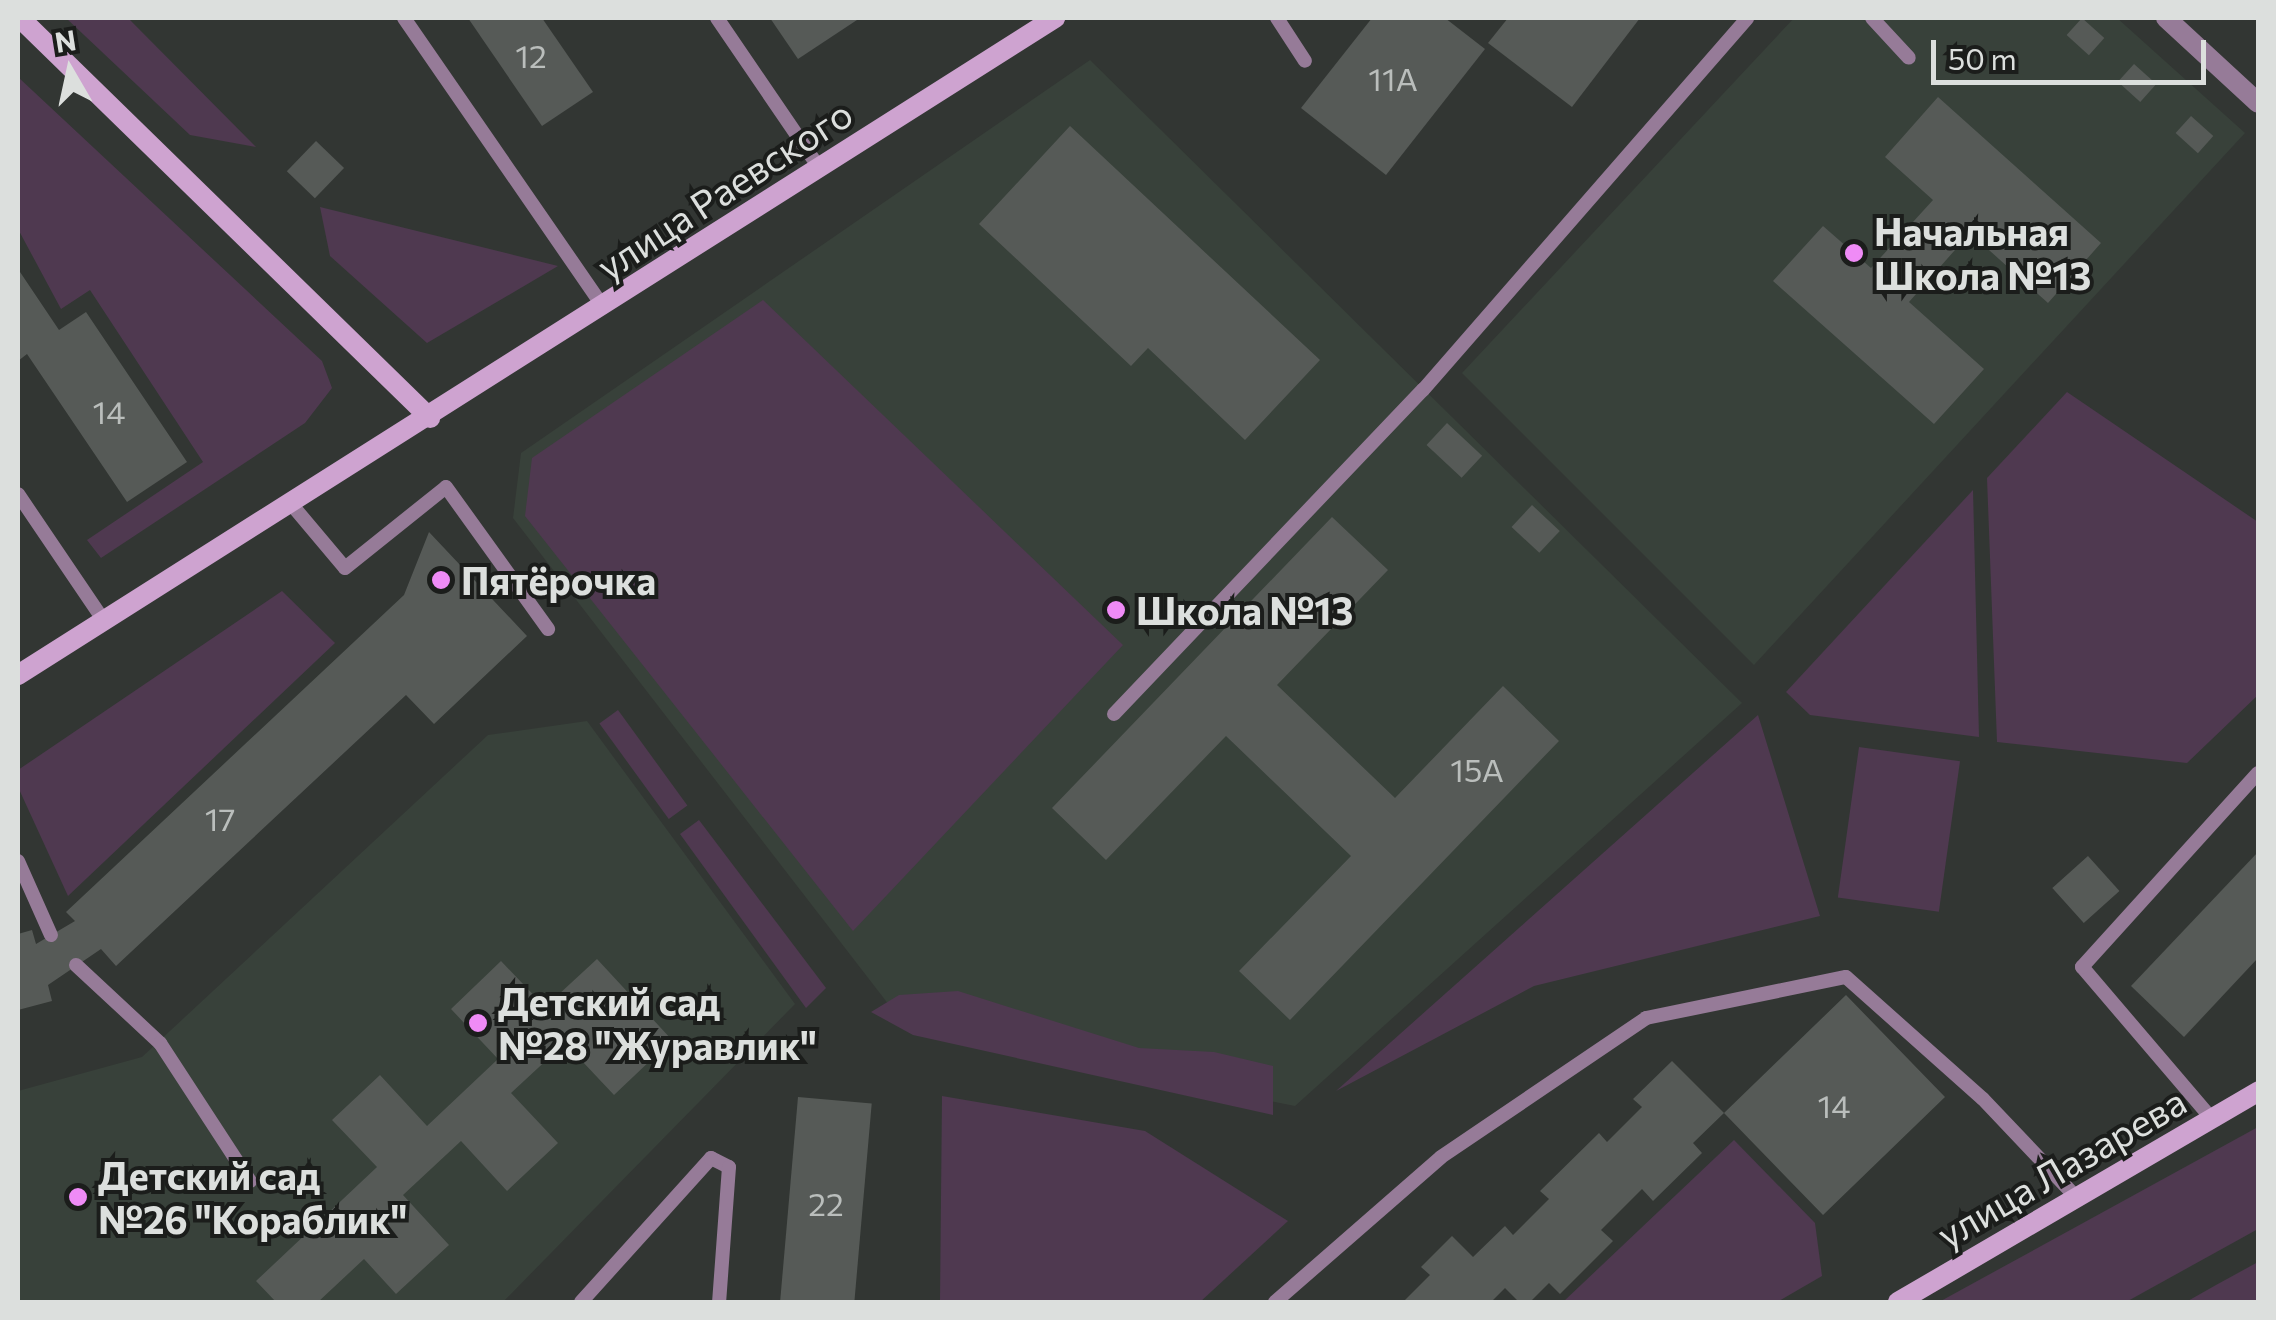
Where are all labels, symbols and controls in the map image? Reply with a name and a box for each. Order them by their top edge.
north arrow [20,20,120,120]
scale bar [1936,20,2211,82]
text: N [52,22,78,59]
house number: 12 [515,36,547,74]
text: 50 m [1948,39,2017,76]
house number: 11А [1368,59,1418,97]
street label: улица Раевского [588,90,860,288]
place label: Начальная Школа №13 [1874,208,2091,298]
marker: Начальная Школа №13 [1843,242,1865,264]
house number: 14 [93,392,125,430]
place label: Пятёрочка [461,557,656,603]
marker: Пятёрочка [430,569,452,591]
place label: Школа №13 [1136,587,1353,633]
marker: Школа №13 [1105,599,1127,621]
house number: 15А [1450,750,1504,788]
house number: 17 [205,799,235,837]
place label: Детский сад №28 "Журавлик" [498,978,817,1068]
marker: Детский сад №28 "Журавлик" [467,1012,489,1034]
street label: улица Лазарева [1928,1077,2194,1257]
house number: 14 [1818,1086,1850,1124]
place label: Детский сад №26 "Кораблик" [98,1152,407,1242]
house number: 22 [808,1184,844,1222]
marker: Детский сад №26 "Кораблик" [67,1186,89,1208]

